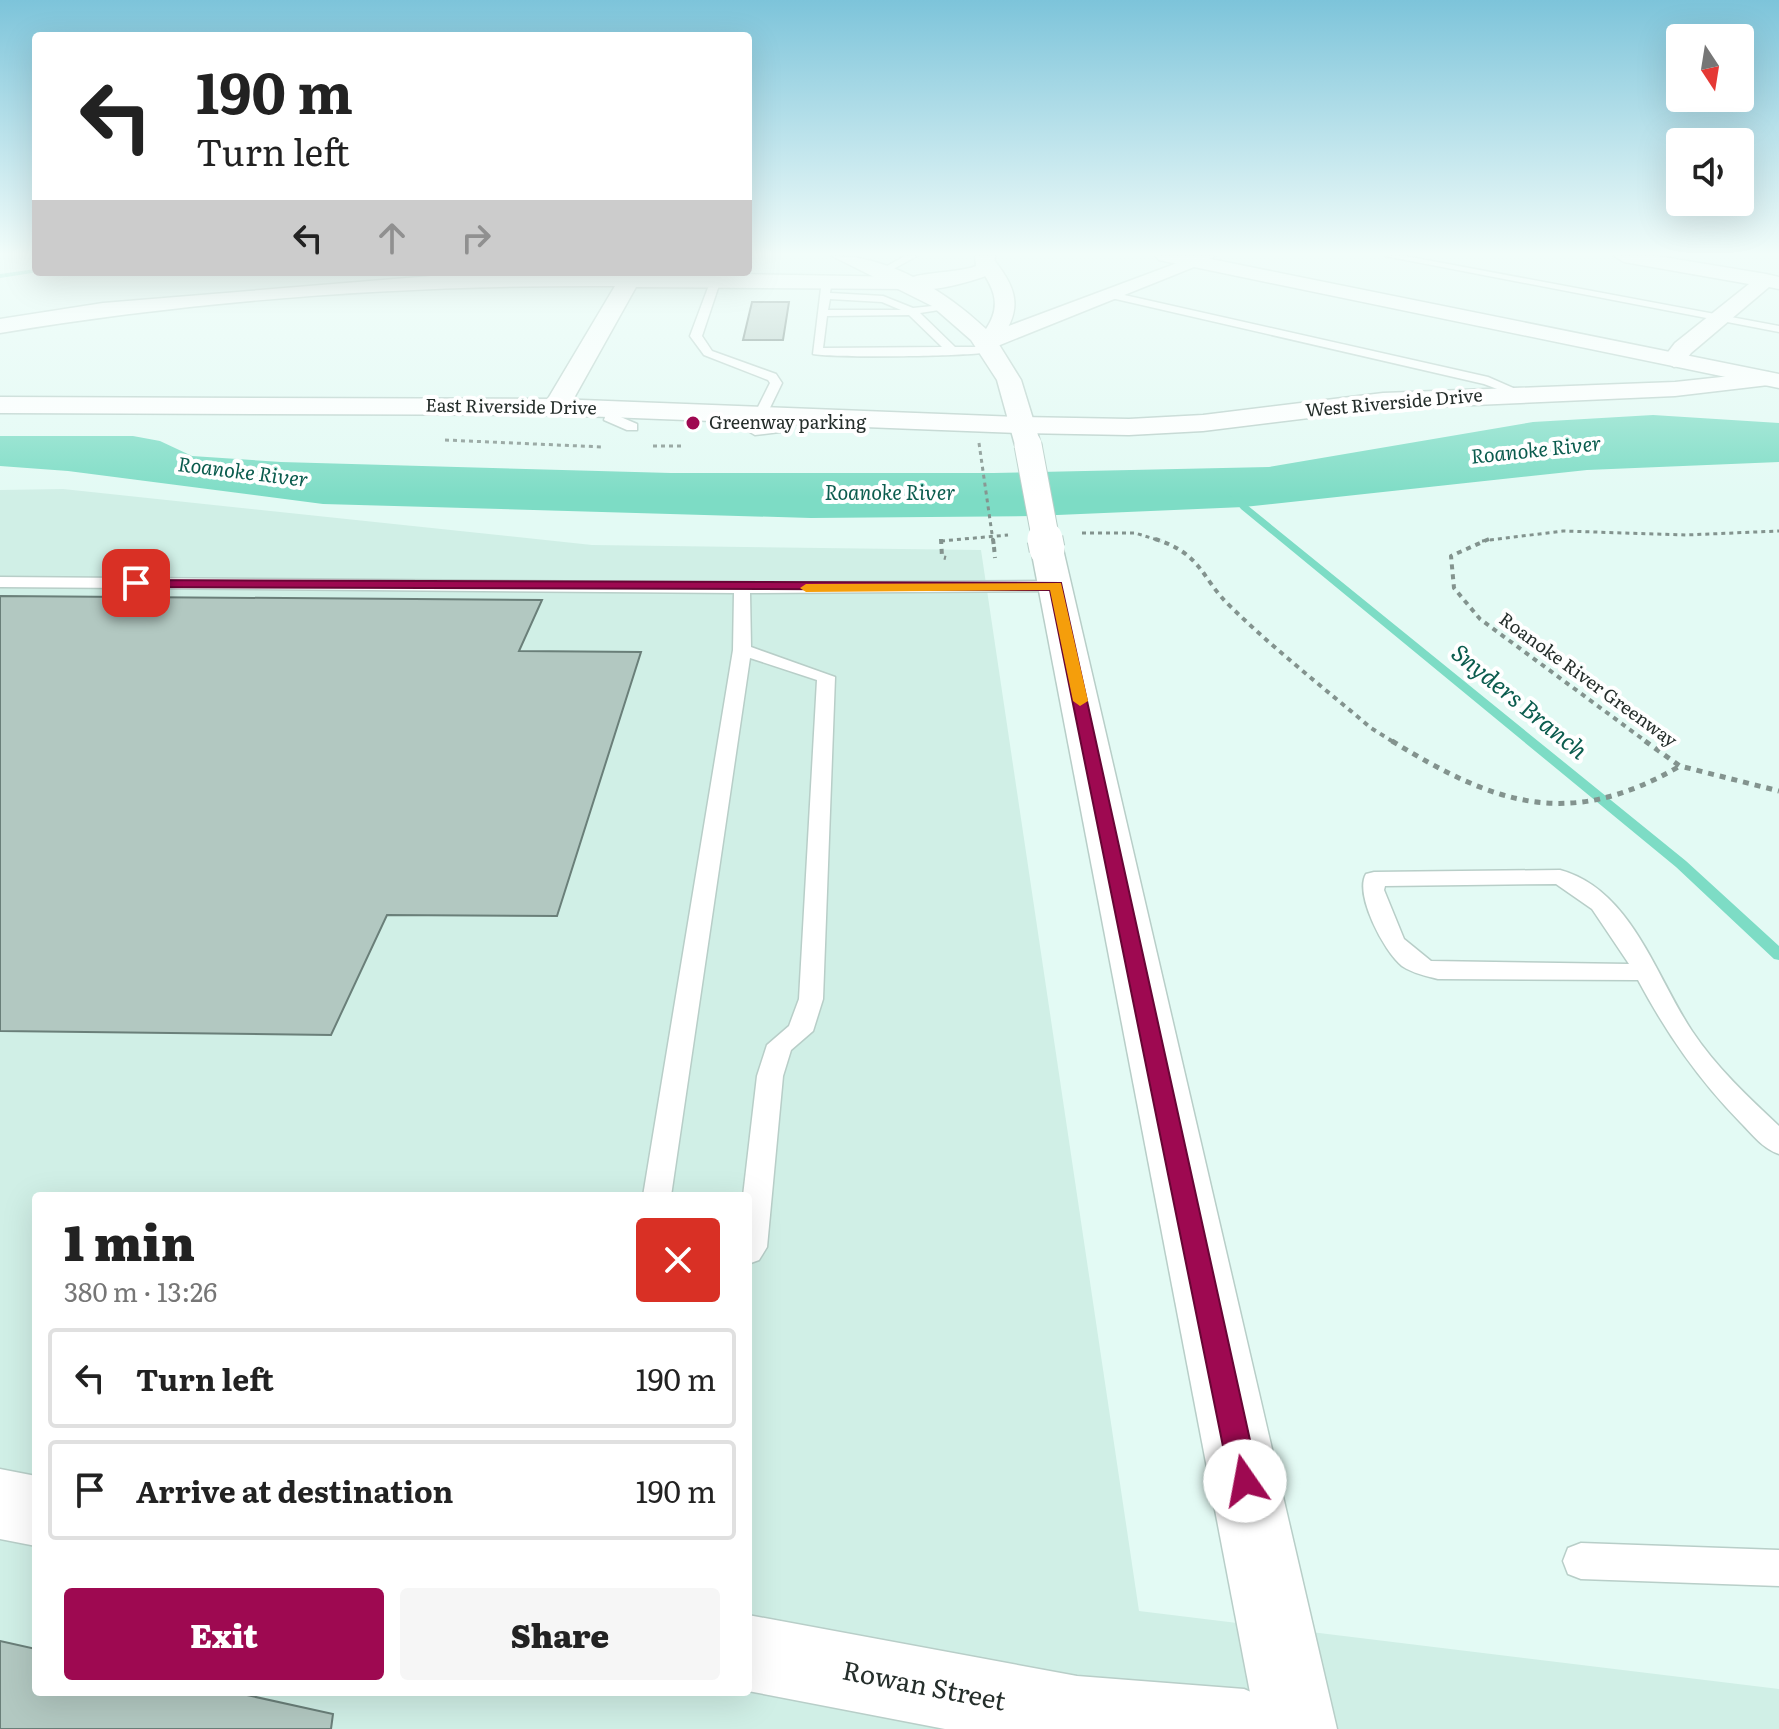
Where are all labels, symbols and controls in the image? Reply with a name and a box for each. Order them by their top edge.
north arrow [1666,24,1754,112]
map controls [1666,24,1754,216]
text: 190 m [196,48,353,131]
icon: left [64,64,168,168]
text: Turn left [196,124,350,177]
button: sound [1666,128,1754,216]
icon: left [286,216,330,260]
icon: ahead [370,216,414,260]
icon: right [454,216,498,260]
street label: West Riverside Drive [1304,380,1483,423]
street label: East Riverside Drive [425,391,597,420]
place label: Greenway parking [709,408,867,435]
marker: Greenway parking [684,414,702,432]
water label: Roanoke River [1469,426,1603,470]
water label: Roanoke River [176,447,310,493]
water label: Roanoke River [824,476,956,506]
pin [102,549,170,617]
icon: arrive [114,561,158,605]
street label: Roanoke River Greenway [1494,605,1684,753]
water label: Snyders Branch [1445,634,1596,766]
text: 1 min [64,1205,195,1276]
button: close [636,1218,720,1302]
text: 380 m · 13:26 [64,1271,217,1310]
icon: left [68,1356,112,1400]
text: Turn left [136,1356,274,1400]
text: 190 m [636,1356,716,1400]
position arrow [1203,1439,1287,1523]
icon: arrive [68,1468,112,1512]
text: Arrive at destination [136,1468,453,1512]
text: 190 m [636,1468,716,1512]
button: Exit [64,1588,384,1680]
button: Share [400,1588,720,1680]
street label: Rowan Street [839,1649,1010,1719]

